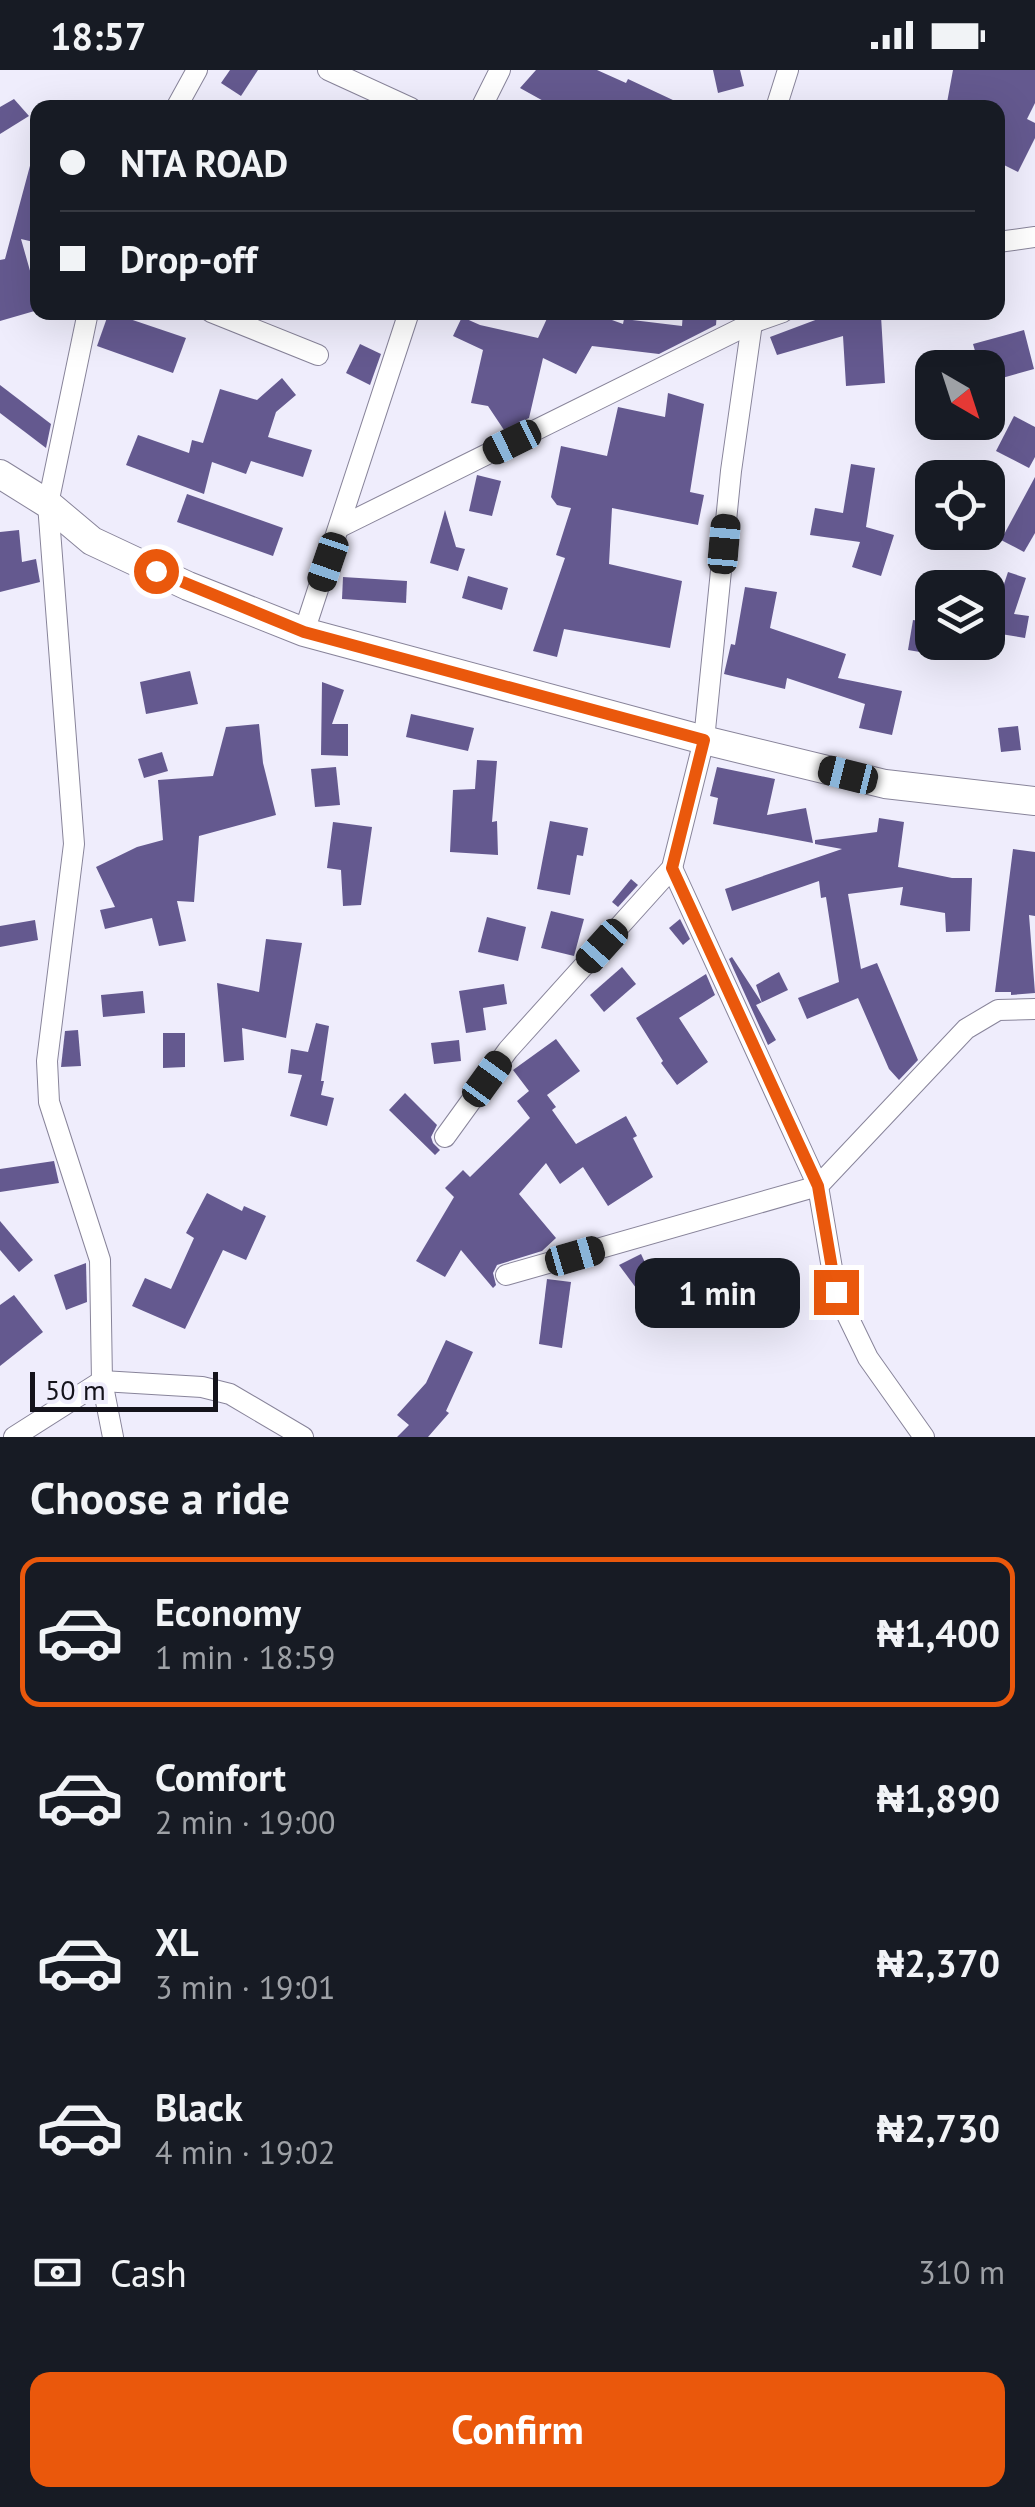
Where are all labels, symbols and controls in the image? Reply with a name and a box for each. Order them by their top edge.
text: 18:57 [50,11,146,60]
text: NTA ROAD [120,138,288,187]
text: Drop-off [120,234,257,283]
north arrow [915,350,1005,440]
map controls [915,350,1005,660]
car [478,415,546,469]
button: locate [915,460,1005,550]
car [706,513,742,575]
car [304,529,352,595]
route start [134,549,179,594]
button: layers [915,570,1005,660]
car [815,753,881,797]
car [571,914,633,978]
car [457,1046,517,1112]
car [542,1233,608,1279]
callout: 1 min [636,1257,801,1327]
route end [814,1270,859,1315]
text: 1 min [678,1272,757,1314]
scale bar [30,1367,218,1412]
text: 50 m [45,1371,106,1408]
text: Choose a ride [30,1468,290,1526]
icon: car [35,1587,125,1677]
text: Economy [155,1587,301,1636]
text: ₦1,400 [877,1608,1000,1657]
text: 1 min · 18:59 [155,1636,335,1678]
icon: car [35,1752,125,1842]
text: Comfort [155,1752,286,1801]
text: ₦1,890 [877,1773,1000,1822]
text: 2 min · 19:00 [155,1801,335,1843]
icon: car [35,1917,125,2007]
text: XL [155,1917,199,1966]
text: ₦2,370 [877,1938,1000,1987]
text: 3 min · 19:01 [155,1966,335,2008]
icon: car [35,2082,125,2172]
text: Black [155,2082,243,2131]
text: ₦2,730 [877,2103,1000,2152]
text: 4 min · 19:02 [155,2131,335,2173]
icon: cash [30,2245,85,2300]
text: Cash [110,2248,187,2297]
text: 310 m [918,2251,1005,2293]
button: Confirm [30,2372,1005,2487]

